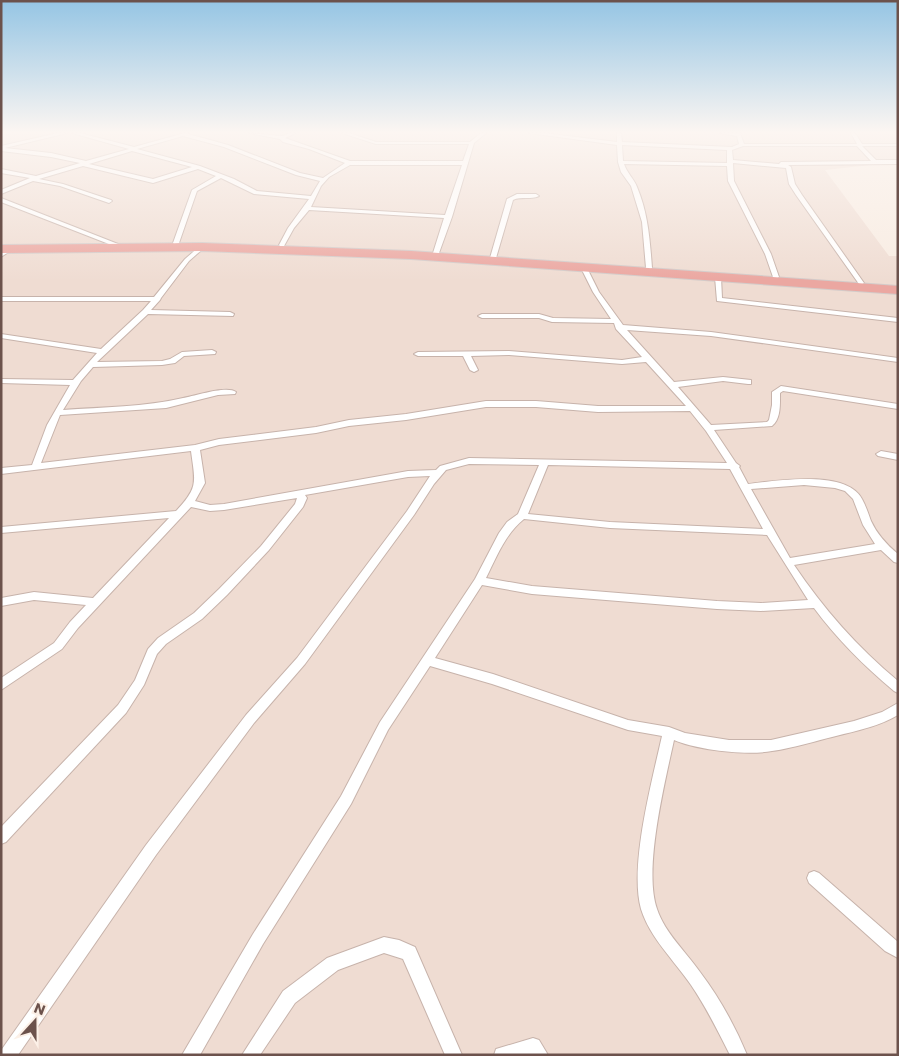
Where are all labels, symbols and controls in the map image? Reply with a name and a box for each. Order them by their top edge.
north arrow [10,996,60,1046]
text: N [31,998,48,1020]

